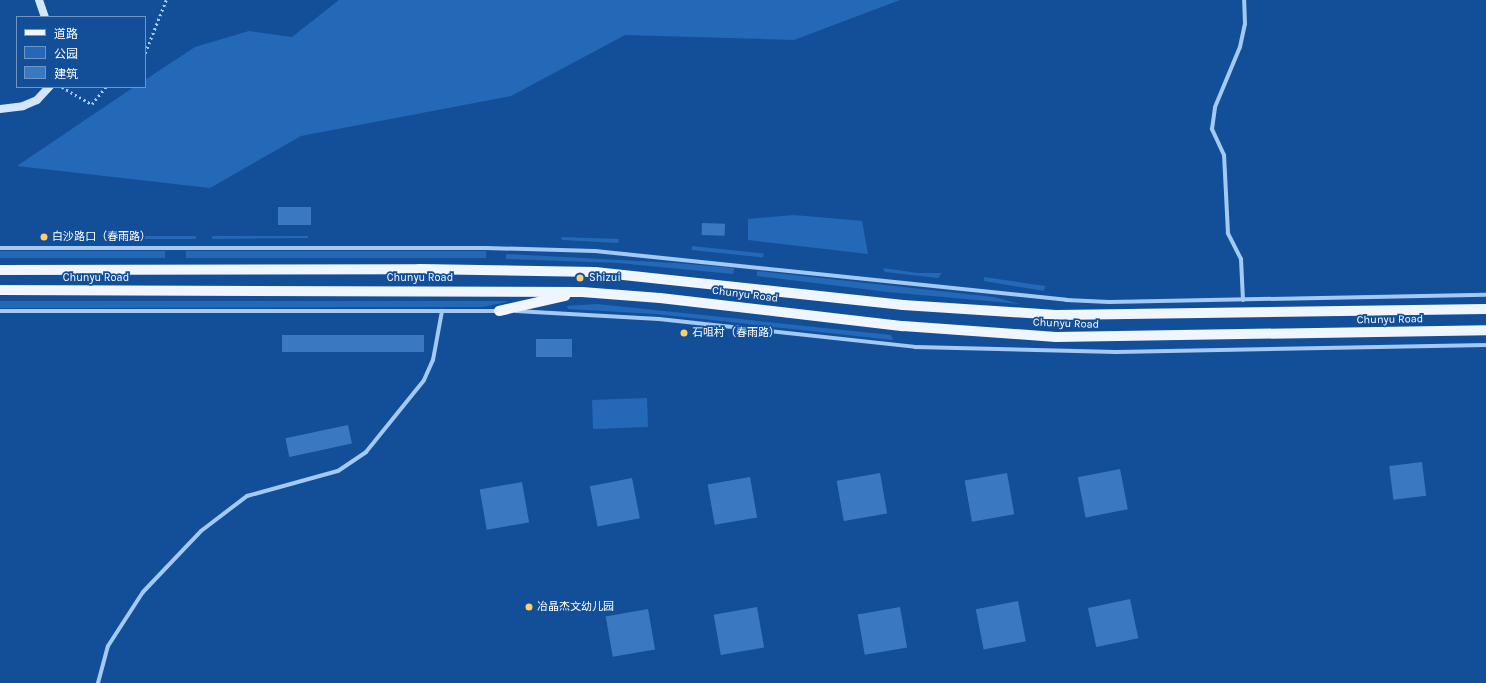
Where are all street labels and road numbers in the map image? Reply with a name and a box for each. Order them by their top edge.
street label: Chunyu Road [63,271,129,285]
street label: Chunyu Road [387,271,453,285]
street label: Chunyu Road [711,284,779,306]
street label: Chunyu Road [1357,313,1423,327]
street label: Chunyu Road [1033,316,1099,332]

